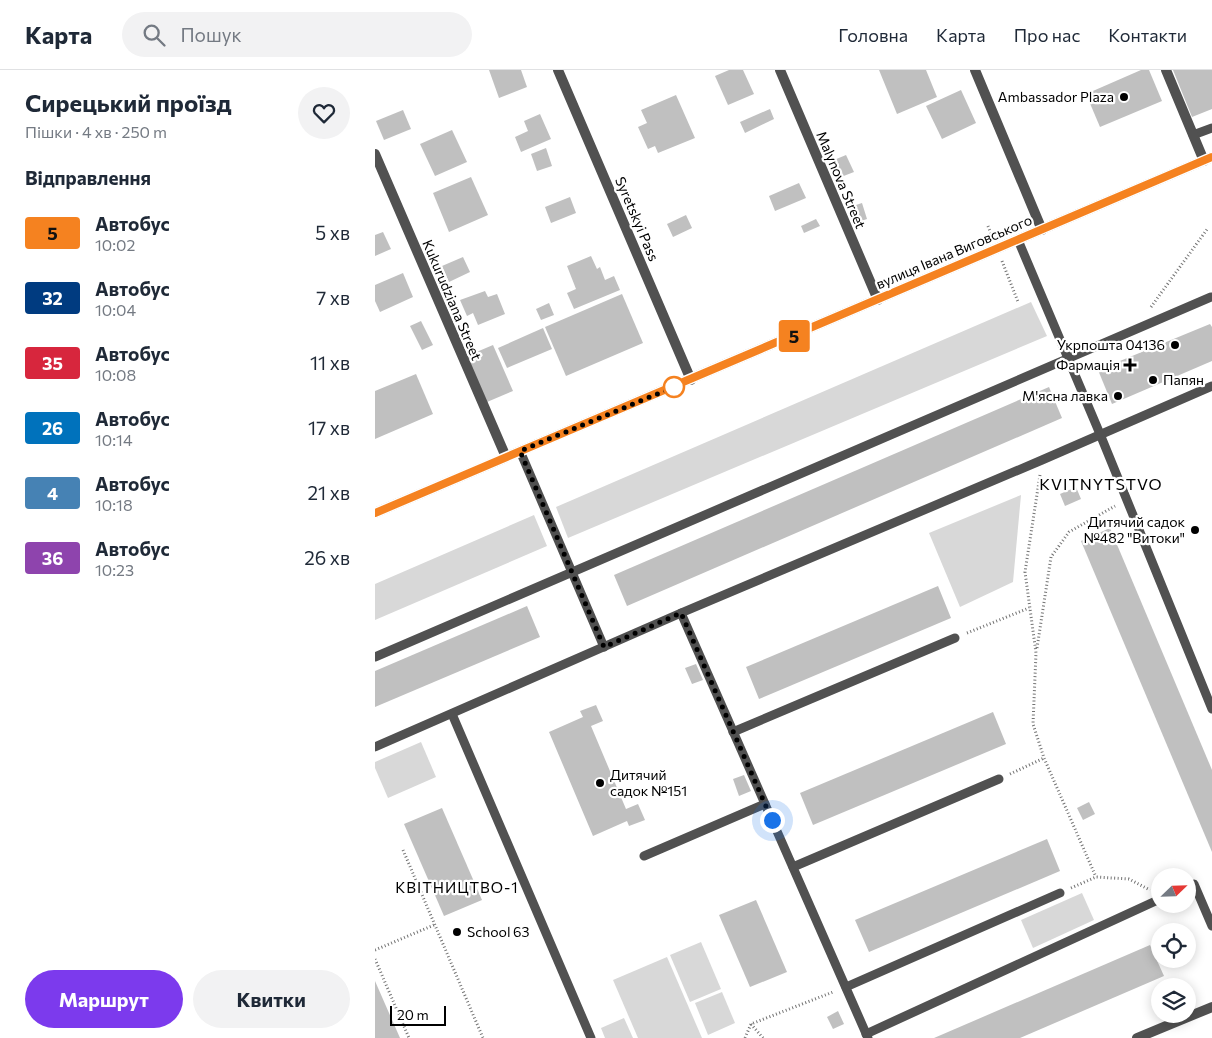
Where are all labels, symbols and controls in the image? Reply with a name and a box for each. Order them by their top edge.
search box [122,12,472,57]
text: Карта [25,20,92,49]
icon: search [140,21,168,49]
text: Пошук [180,23,242,46]
text: Головна [838,24,908,46]
text: Карта [936,24,986,46]
text: Про нас [1014,24,1080,46]
text: Контакти [1108,24,1187,46]
button: heart [298,87,350,139]
text: Сирецький проїзд [25,88,231,117]
place label: Ambassador Plaza [998,88,1114,105]
marker: Ambassador Plaza [1118,91,1130,103]
text: Пішки · 4 хв · 250 m [25,122,167,141]
street label: Malynova Street [813,129,870,231]
text: Відправлення [25,166,151,189]
street label: Syretskyi Pass [612,174,663,263]
street label: вулиця Івана Виговського [873,211,1034,292]
text: Автобус [95,212,170,235]
text: 5 хв [315,221,350,244]
text: 5 [47,222,58,244]
text: 10:02 [95,235,135,254]
street label: Kukurudziana Street [419,237,486,363]
text: Автобус [95,277,170,300]
text: 7 хв [316,286,350,309]
text: 32 [42,287,63,309]
text: 10:04 [95,300,136,319]
line badge: 5 [778,320,810,352]
text: 5 [789,325,799,347]
place label: Укрпошта 04136 [1057,336,1165,353]
marker: Укрпошта 04136 [1169,339,1181,351]
text: Автобус [95,342,170,365]
text: 11 хв [310,351,350,374]
text: 35 [42,352,63,374]
place label: Фармація [1056,356,1120,373]
marker: Фармація [1124,359,1136,371]
text: 10:08 [95,365,136,384]
place label: Папян [1163,371,1204,388]
marker: Папян [1147,374,1159,386]
unlabelled marker [663,376,685,398]
place label: М'ясна лавка [1022,387,1108,404]
marker: М'ясна лавка [1112,390,1124,402]
text: Автобус [95,407,170,430]
text: 17 хв [308,416,350,439]
text: 26 [42,417,63,439]
text: 10:14 [95,430,133,449]
text: Автобус [95,472,170,495]
district label: KVITNYTSTVO [1039,474,1163,493]
text: 21 хв [308,481,350,504]
text: 4 [47,482,58,504]
text: 10:18 [95,495,133,514]
place label: Дитячий садок №482 "Витоки" [1083,513,1186,546]
marker: Дитячий садок №482 "Витоки" [1189,524,1201,536]
text: Автобус [95,537,170,560]
text: 26 хв [304,546,350,569]
text: 36 [42,547,63,569]
text: 10:23 [95,560,134,579]
place label: Дитячий садок №151 [610,766,687,799]
marker: Дитячий садок №151 [594,777,606,789]
your location [760,808,785,833]
north arrow [1151,868,1196,912]
map controls [1151,868,1196,1023]
district label: КВІТНИЦТВО-1 [395,878,519,896]
place label: School 63 [467,923,530,940]
button: locate [1151,923,1196,968]
marker: School 63 [451,926,463,938]
button: Маршрут [25,970,183,1028]
button: Квитки [193,970,350,1028]
button: layers [1151,978,1196,1023]
scale bar [390,1003,446,1026]
text: 20 m [397,1006,429,1023]

